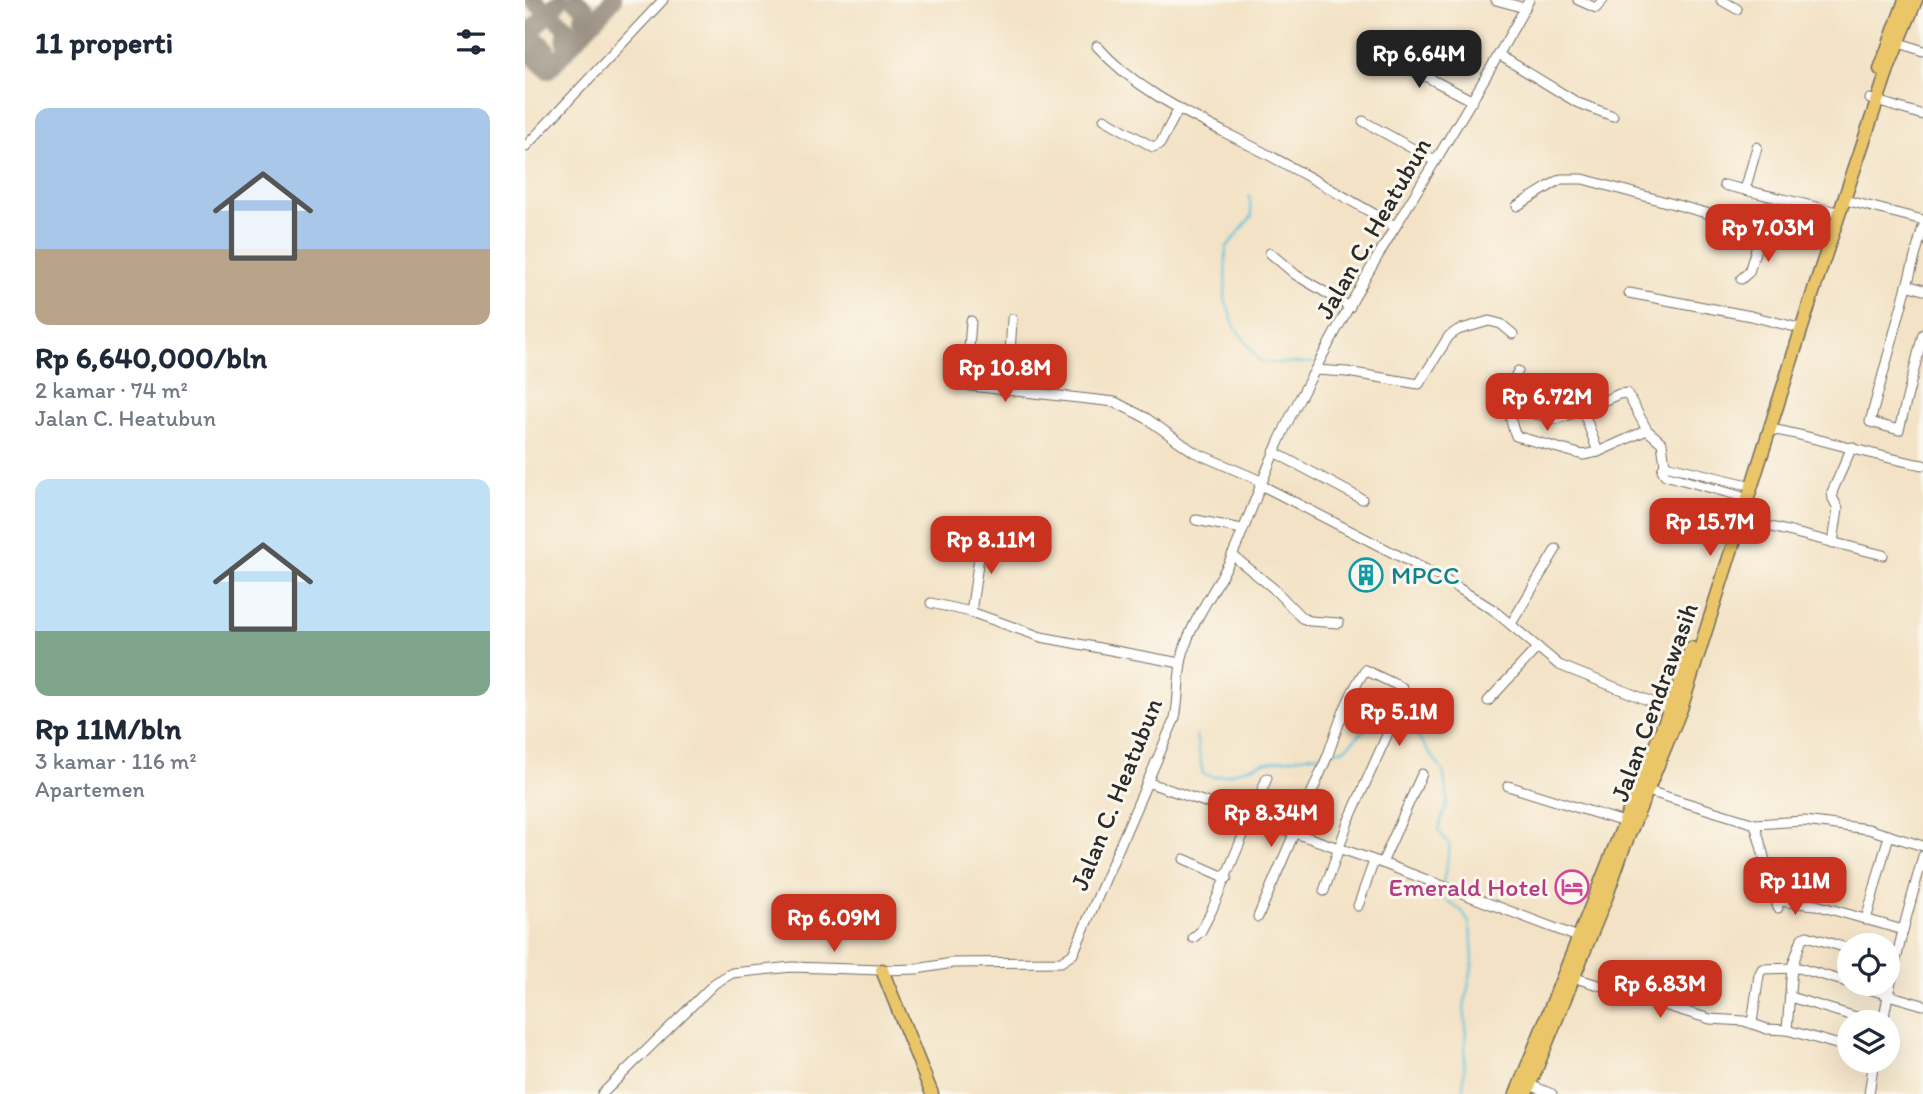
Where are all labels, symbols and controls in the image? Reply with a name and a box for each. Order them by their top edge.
icon: filters [452,23,490,61]
text: 11 properti [35,24,173,61]
pin: Rp 6.64M [1347,31,1491,90]
text: Rp 6.64M [1372,39,1466,67]
street label: Jalan C. Heatubun [1308,131,1438,325]
icon: home [200,153,326,279]
pin: Rp 7.03M [1696,204,1840,264]
text: Rp 7.03M [1721,213,1815,241]
text: Rp 6,640,000/bln [35,339,267,376]
pin: Rp 10.8M [933,344,1077,404]
text: Rp 10.8M [959,353,1051,381]
pin: Rp 6.72M [1475,374,1619,433]
text: 2 kamar · 74 m² [35,376,188,404]
text: Rp 6.72M [1502,382,1592,410]
text: Jalan C. Heatubun [35,404,216,432]
pin: Rp 15.7M [1638,498,1782,558]
text: Rp 15.7M [1665,507,1755,535]
pin: Rp 8.11M [919,516,1063,576]
icon: home [200,524,326,650]
text: Rp 8.11M [947,525,1035,553]
building icon: MPCC [1347,556,1385,594]
place label: MPCC [1391,559,1460,591]
street label: Jalan Cendrawasih [1603,598,1705,806]
pin: Rp 5.1M [1334,688,1464,748]
street label: Jalan C. Heatubun [1063,693,1169,895]
text: Rp 5.1M [1360,697,1438,725]
text: Rp 11M/bln [35,710,182,747]
text: 3 kamar · 116 m² [35,747,197,775]
text: Apartemen [35,775,145,803]
pin: Rp 8.34M [1199,790,1343,849]
text: Rp 8.34M [1224,798,1318,826]
pin: Rp 11M [1738,858,1852,917]
text: Rp 11M [1759,866,1831,894]
hotel icon: Emerald Hotel [1553,868,1591,906]
place label: Emerald Hotel [1389,871,1548,903]
pin: Rp 6.09M [762,894,906,954]
text: Rp 6.09M [787,903,881,931]
map controls [1837,933,1900,1073]
button: locate [1837,933,1900,996]
pin: Rp 6.83M [1588,960,1732,1020]
text: Rp 6.83M [1614,969,1706,997]
button: layers [1837,1010,1900,1073]

